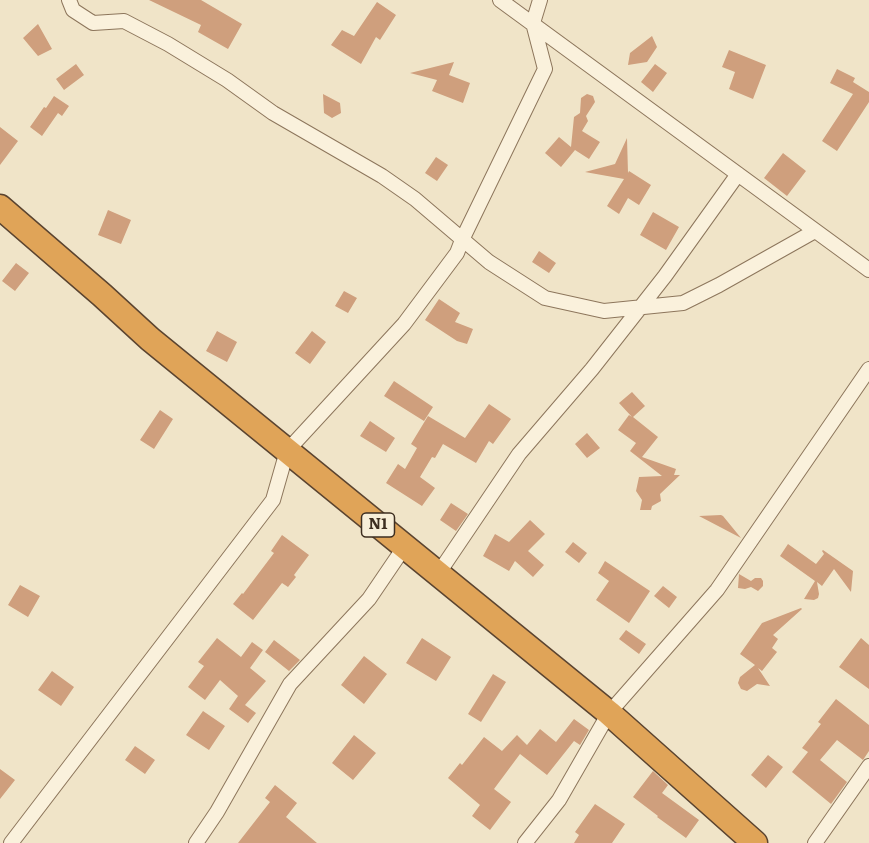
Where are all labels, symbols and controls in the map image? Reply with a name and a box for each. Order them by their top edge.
road number: N1 [362,513,394,537]

